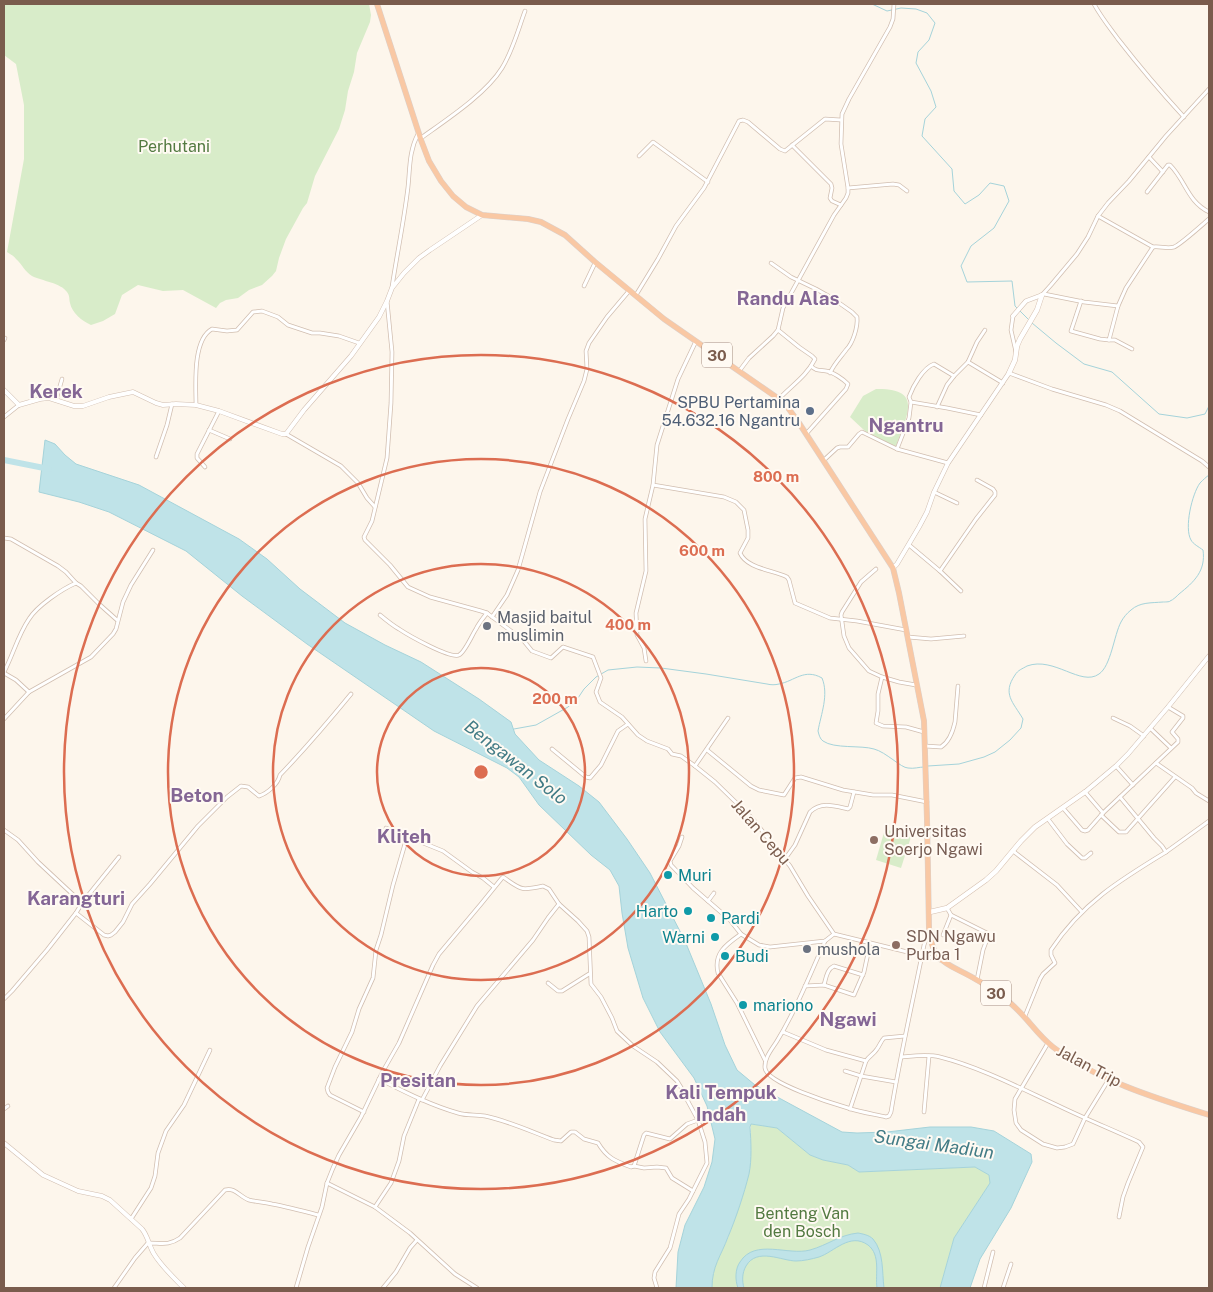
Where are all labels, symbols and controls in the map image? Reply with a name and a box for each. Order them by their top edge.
park label: Perhutani [138,137,210,156]
district label: Randu Alas [737,287,839,309]
road number: 30 [702,342,732,368]
district label: Kerek [29,380,83,402]
place label: SPBU Pertamina 54.632.16 Ngantru [661,393,800,430]
marker: SPBU Pertamina 54.632.16 Ngantru [804,405,816,417]
district label: Ngantru [868,414,944,436]
text: 800 m [753,468,799,485]
text: 600 m [679,542,725,559]
place label: Masjid baitul muslimin [497,608,592,645]
text: 400 m [605,616,651,633]
marker: Masjid baitul muslimin [481,620,493,632]
text: 200 m [532,690,578,707]
water label: Bengawan Solo [460,715,572,809]
centre of rings [472,763,490,781]
district label: Beton [170,784,224,806]
street label: Jalan Cepu [727,795,795,869]
place label: Universitas Soerjo Ngawi [884,822,983,859]
district label: Kliteh [377,825,431,847]
marker: Universitas Soerjo Ngawi [868,834,880,846]
place label: Muri [678,866,712,885]
marker: Muri [662,869,674,881]
district label: Karangturi [27,887,125,909]
place label: Harto [636,902,678,921]
marker: Harto [682,905,694,917]
place label: Pardi [721,909,760,928]
marker: Pardi [705,912,717,924]
place label: SDN Ngawu Purba 1 [906,927,996,964]
place label: Warni [662,928,705,947]
marker: Warni [709,931,721,943]
marker: SDN Ngawu Purba 1 [890,939,902,951]
place label: mushola [817,940,880,959]
marker: mushola [801,943,813,955]
place label: Budi [735,947,769,966]
marker: Budi [719,950,731,962]
road number: 30 [981,980,1011,1006]
place label: mariono [753,996,813,1015]
marker: mariono [737,999,749,1011]
district label: Ngawi [820,1008,876,1030]
street label: Jalan Trip [1053,1041,1125,1091]
district label: Presitan [380,1069,456,1091]
district label: Kali Tempuk Indah [665,1081,777,1125]
water label: Sungai Madiun [873,1125,995,1163]
park label: Benteng Van den Bosch [755,1204,849,1241]

